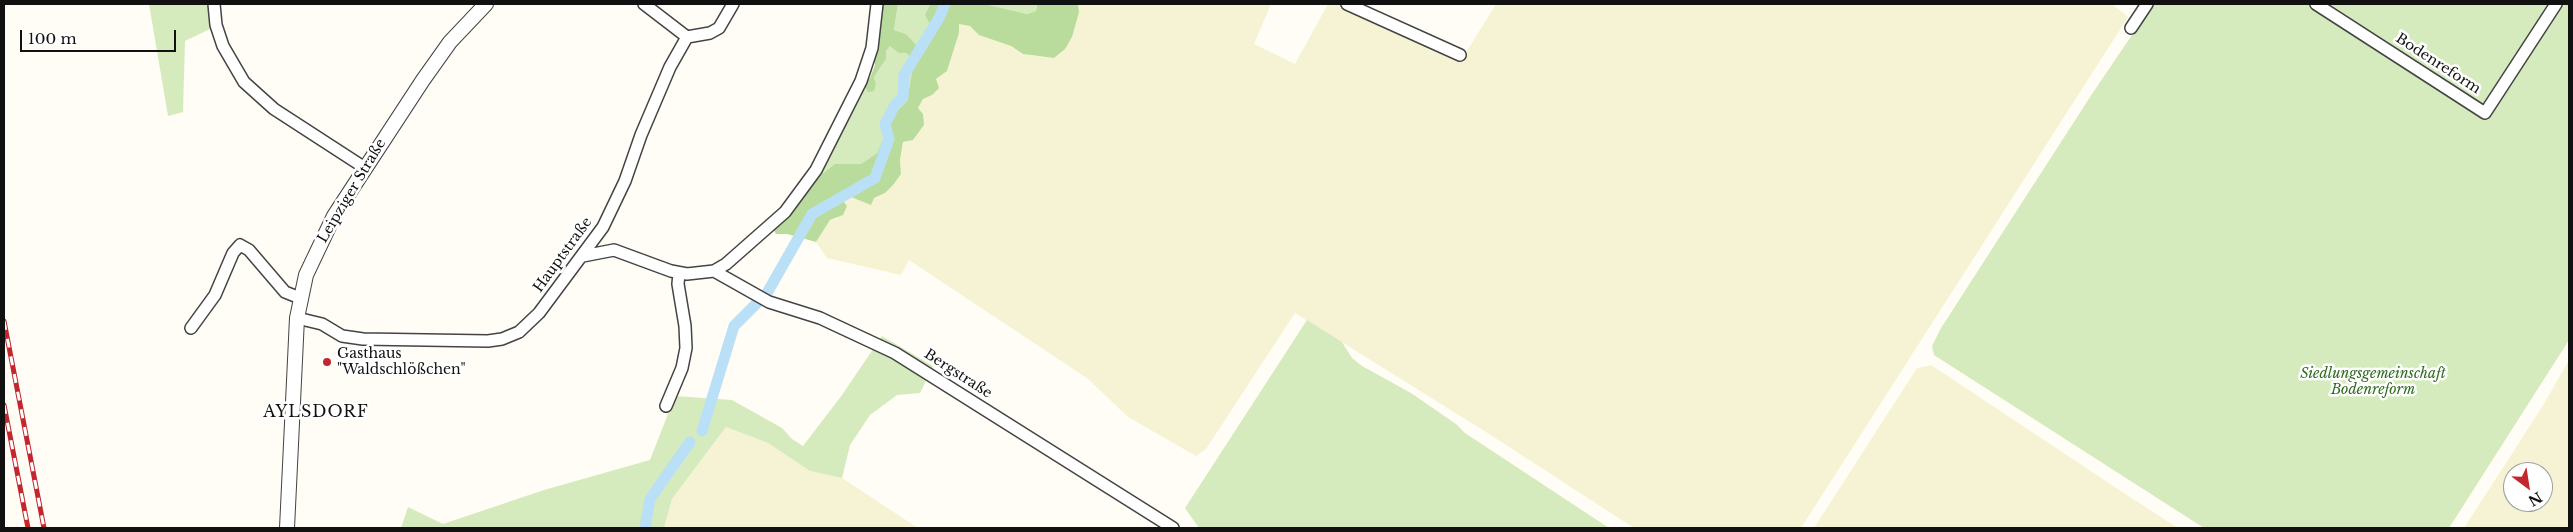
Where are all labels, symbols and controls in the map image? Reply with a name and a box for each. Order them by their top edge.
scale bar [22,20,179,52]
text: 100 m [28,29,77,48]
street label: Bodenreform [2392,30,2484,98]
street label: Leipziger Straße [314,136,390,246]
street label: Hauptstraße [530,214,596,296]
place label: Gasthaus "Waldschlößchen" [337,346,466,378]
street label: Bergstraße [921,346,995,402]
marker: Gasthaus "Waldschlößchen" [321,356,333,368]
park label: Siedlungsgemeinschaft Bodenreform [2300,366,2446,398]
district label: AYLSDORF [262,402,370,422]
north arrow [2503,462,2553,512]
text: N [2525,488,2545,510]

